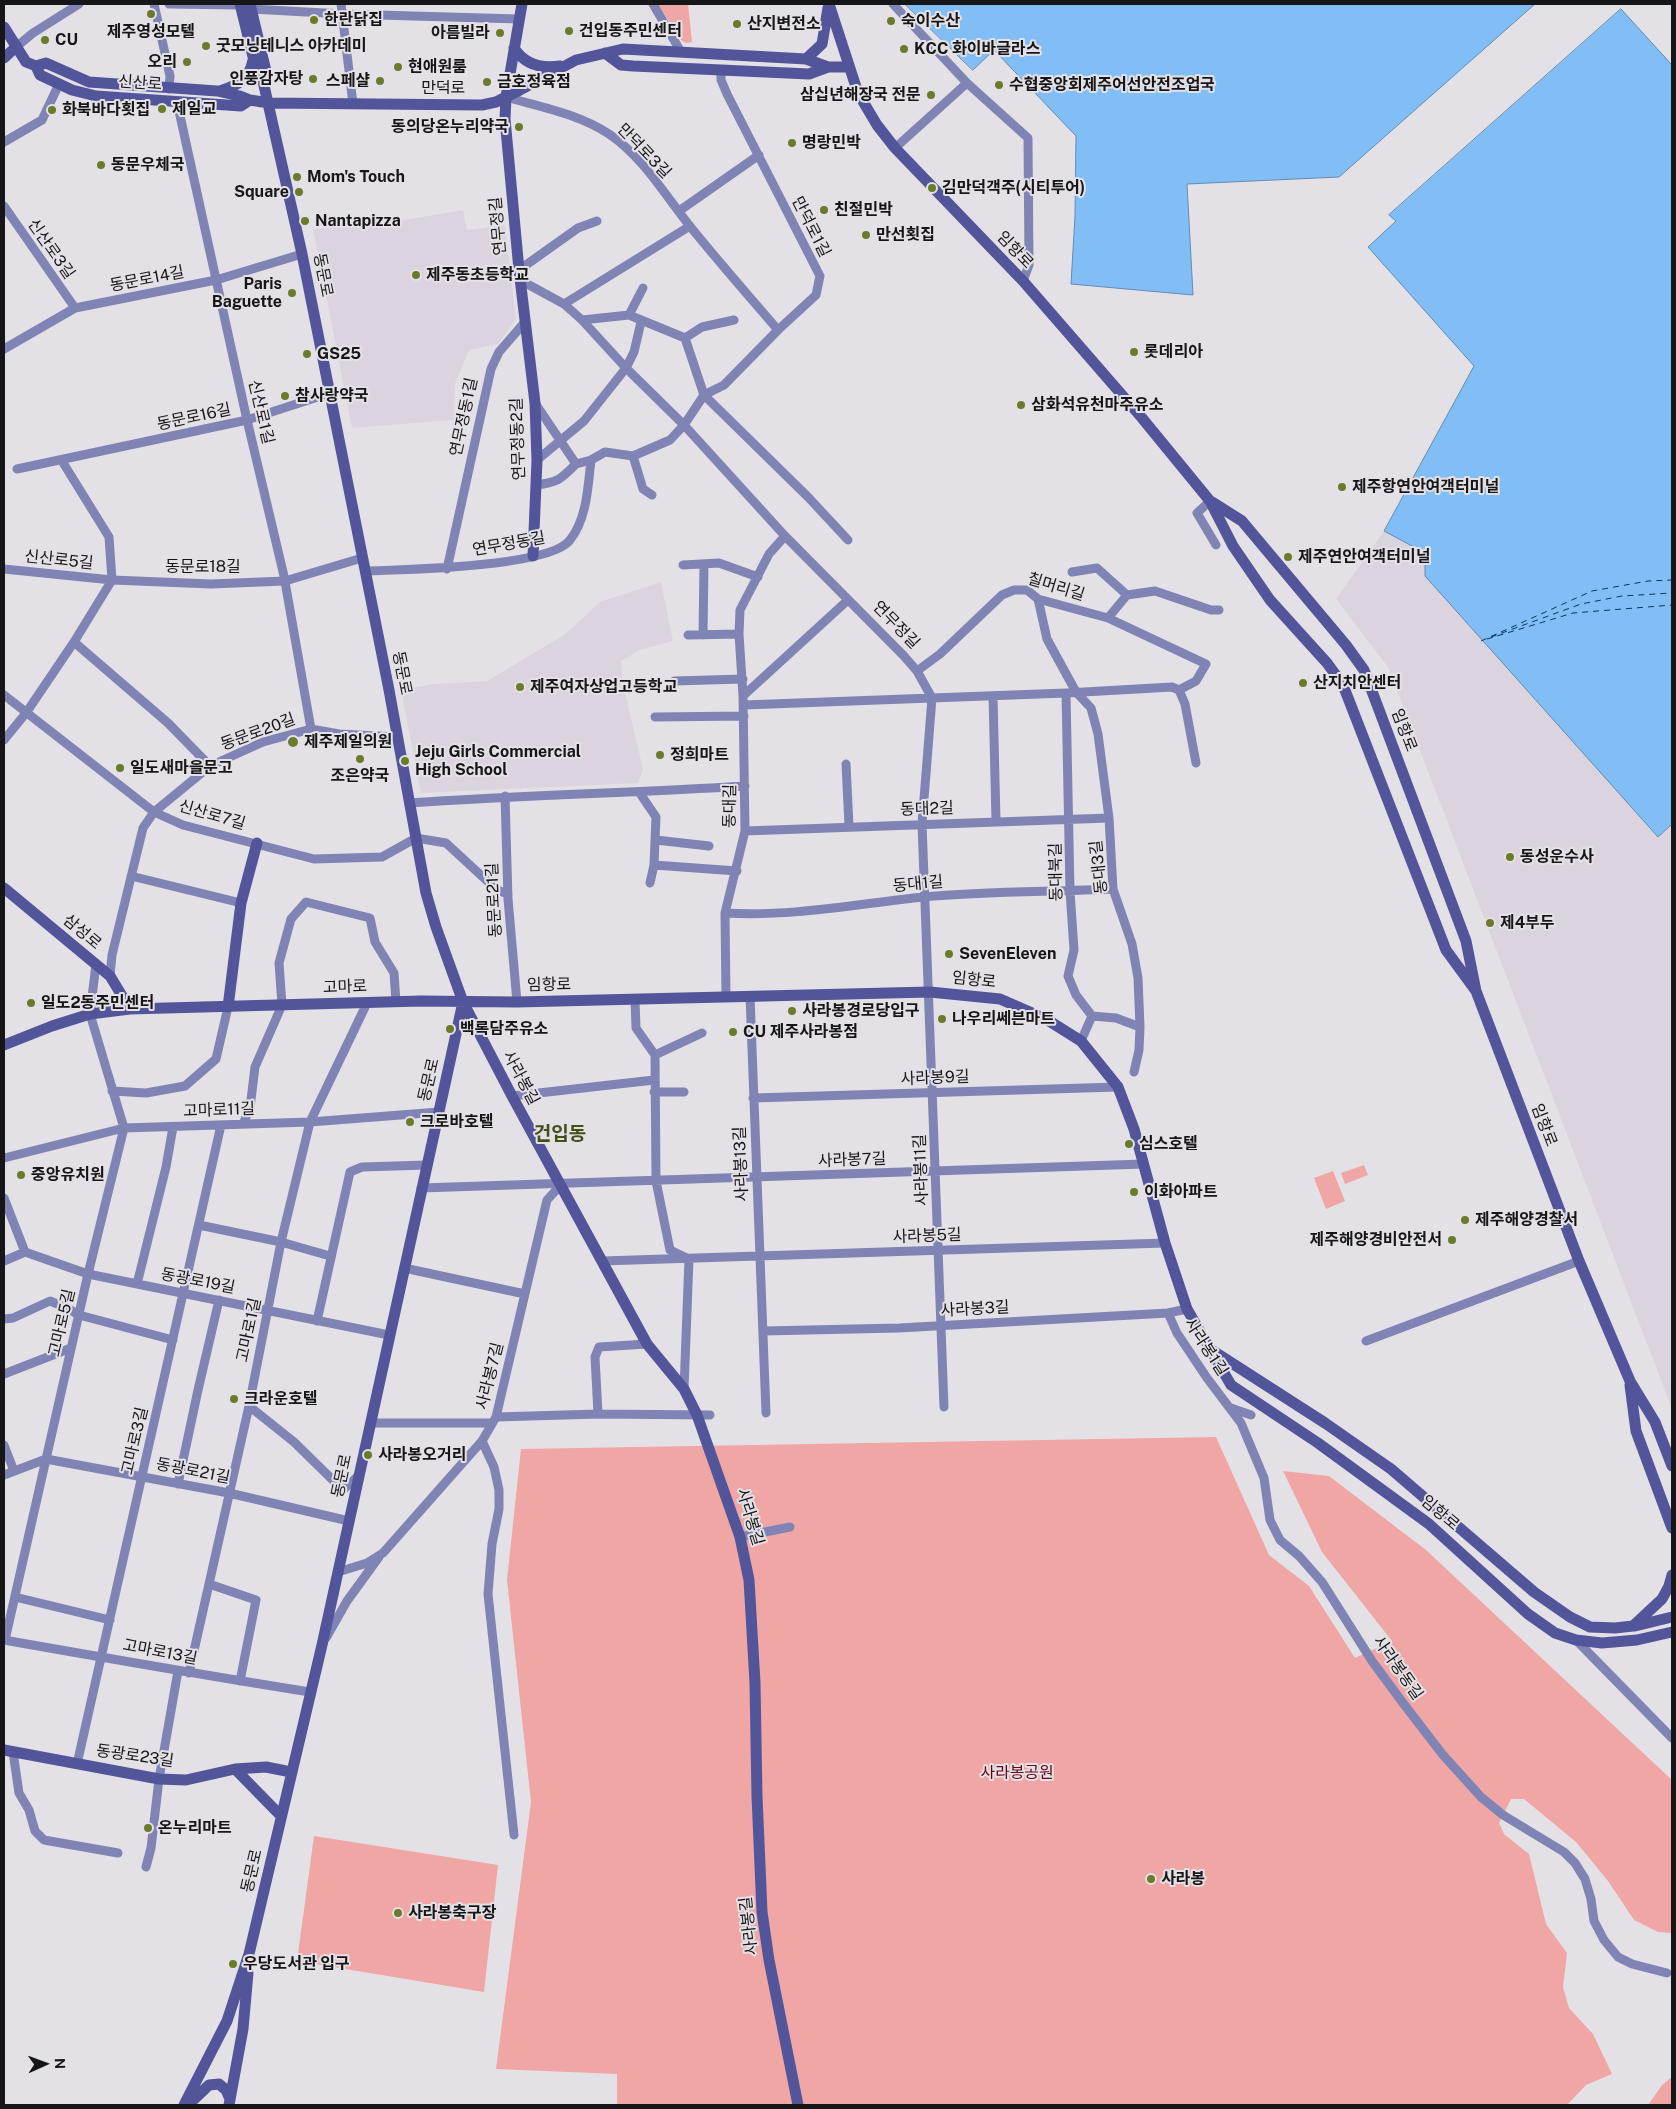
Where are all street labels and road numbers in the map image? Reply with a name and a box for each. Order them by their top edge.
street label: 신산로 [117,72,163,94]
street label: 만덕로 [421,78,465,98]
street label: 만덕로3길 [613,120,675,182]
street label: 만덕로1길 [788,194,834,260]
street label: 연무정길 [486,196,510,256]
street label: 신산로3길 [23,215,79,283]
street label: 임항로 [993,227,1037,273]
street label: 동문로 [309,251,337,299]
street label: 동문로14길 [108,262,186,296]
street label: 연무정동1길 [446,376,482,458]
street label: 신산로1길 [244,378,278,446]
street label: 연무정동2길 [507,397,529,481]
street label: 동문로16길 [155,400,233,434]
street label: 연무정동길 [471,528,547,560]
street label: 신산로5길 [24,547,94,573]
street label: 동문로18길 [165,557,241,577]
street label: 칠머리길 [1025,569,1087,605]
street label: 연무정길 [869,597,923,653]
street label: 동문로 [388,649,416,697]
street label: 임항로 [1387,706,1421,754]
street label: 동문로20길 [218,710,298,754]
street label: 동대길 [720,784,740,828]
street label: 신산로7길 [176,796,248,834]
street label: 동대2길 [900,798,954,820]
street label: 동대3길 [1087,839,1111,895]
street label: 동대북길 [1046,842,1066,902]
street label: 동문로21길 [482,862,506,938]
street label: 동대1길 [892,872,944,896]
street label: 삼성로 [59,910,105,954]
street label: 임항로 [951,968,997,992]
street label: 임항로 [527,975,571,995]
street label: 고마로 [323,977,367,997]
street label: 사라봉길 [499,1047,543,1109]
street label: 동문로 [415,1056,443,1104]
street label: 사라봉9길 [900,1067,970,1089]
street label: 고마로11길 [183,1099,255,1121]
street label: 임항로 [1527,1101,1561,1149]
street label: 사라봉13길 [730,1126,752,1202]
street label: 사라봉11길 [910,1134,932,1206]
street label: 사라봉7길 [817,1149,887,1171]
street label: 사라봉5길 [892,1225,962,1247]
street label: 동광로19길 [159,1264,237,1298]
street label: 고마로5길 [45,1287,79,1359]
street label: 고마로1길 [233,1296,265,1364]
street label: 사라봉3길 [940,1298,1010,1320]
street label: 사라봉1길 [1180,1314,1232,1380]
street label: 사라봉7길 [472,1340,508,1412]
street label: 고마로3길 [118,1405,152,1477]
street label: 동문로 [328,1452,356,1500]
street label: 동광로21길 [154,1454,232,1488]
street label: 사라봉길 [732,1486,768,1548]
street label: 임항로 [1417,1491,1463,1535]
street label: 사라봉동길 [1369,1632,1427,1704]
street label: 고마로13길 [121,1635,199,1669]
street label: 동광로23길 [95,1741,175,1771]
street label: 동문로 [238,1847,266,1895]
street label: 사라봉길 [736,1896,762,1956]

